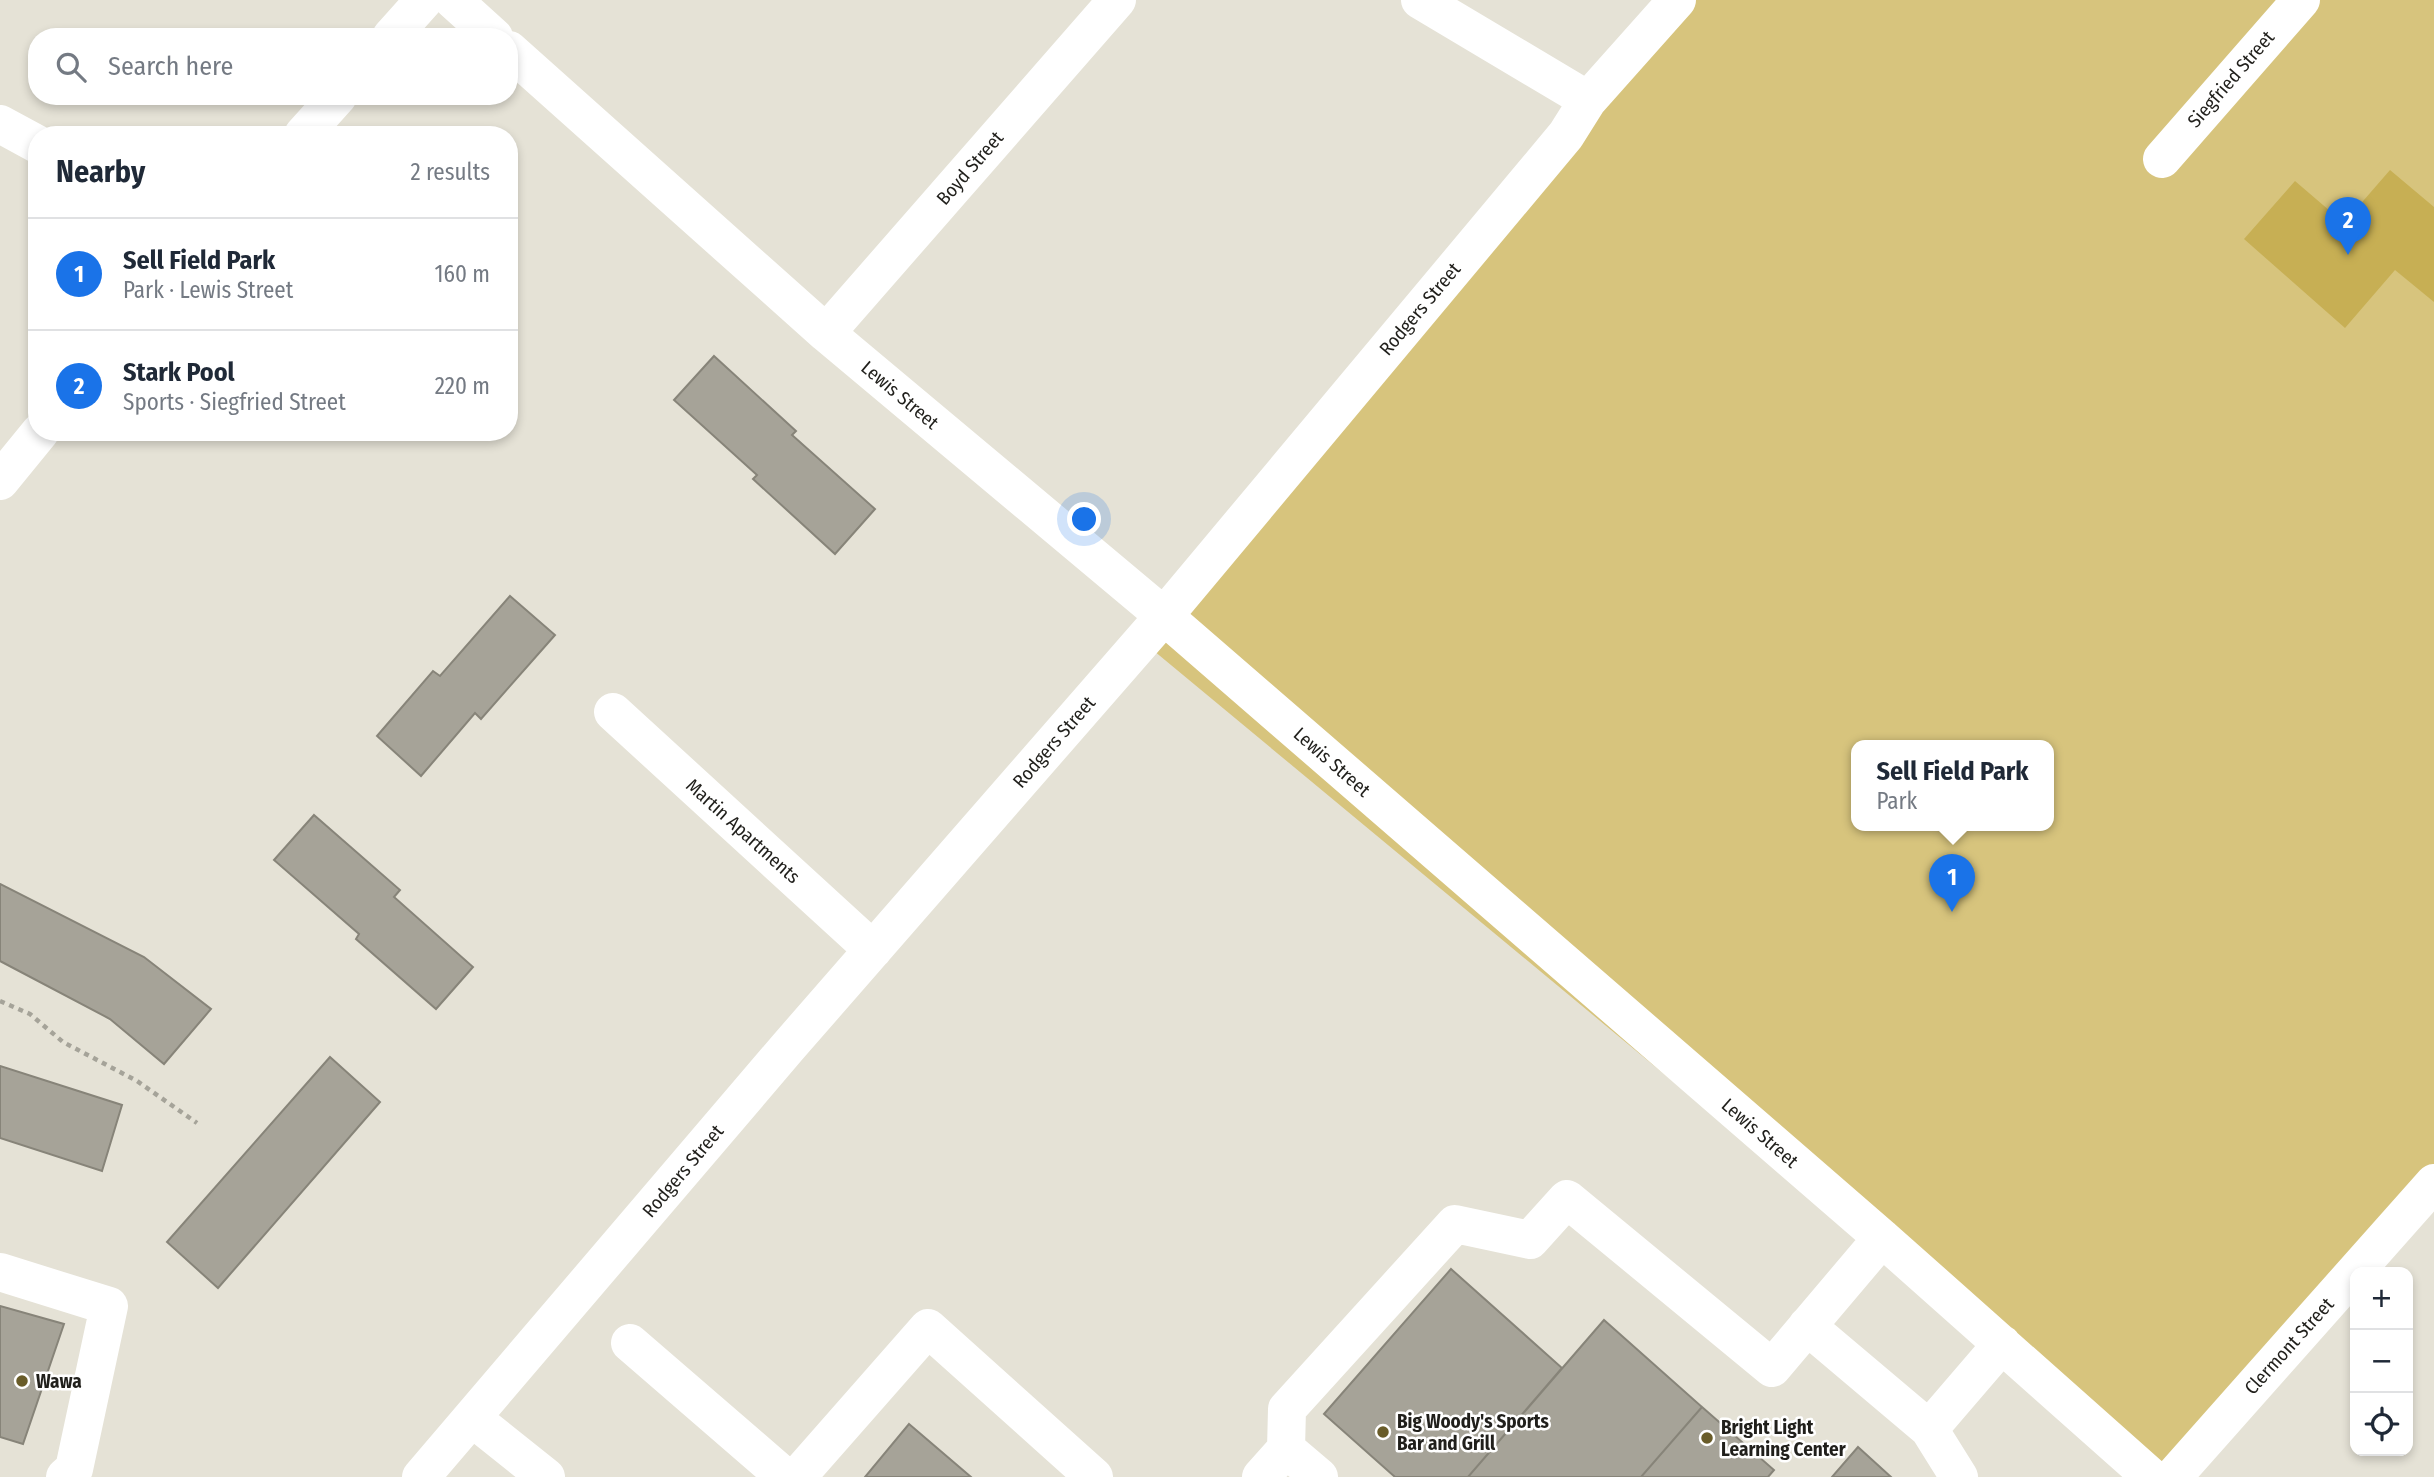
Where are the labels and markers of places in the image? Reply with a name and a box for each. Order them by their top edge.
pin: 2 [2325,197,2371,255]
pin: 1 [1929,854,1975,912]
place label: Wawa [36,1370,82,1393]
marker: Wawa [14,1373,30,1389]
place label: Big Woody's Sports Bar and Grill [1397,1410,1549,1455]
place label: Bright Light Learning Center [1721,1416,1847,1461]
marker: Big Woody's Sports Bar and Grill [1375,1424,1391,1440]
marker: Bright Light Learning Center [1699,1430,1715,1446]

